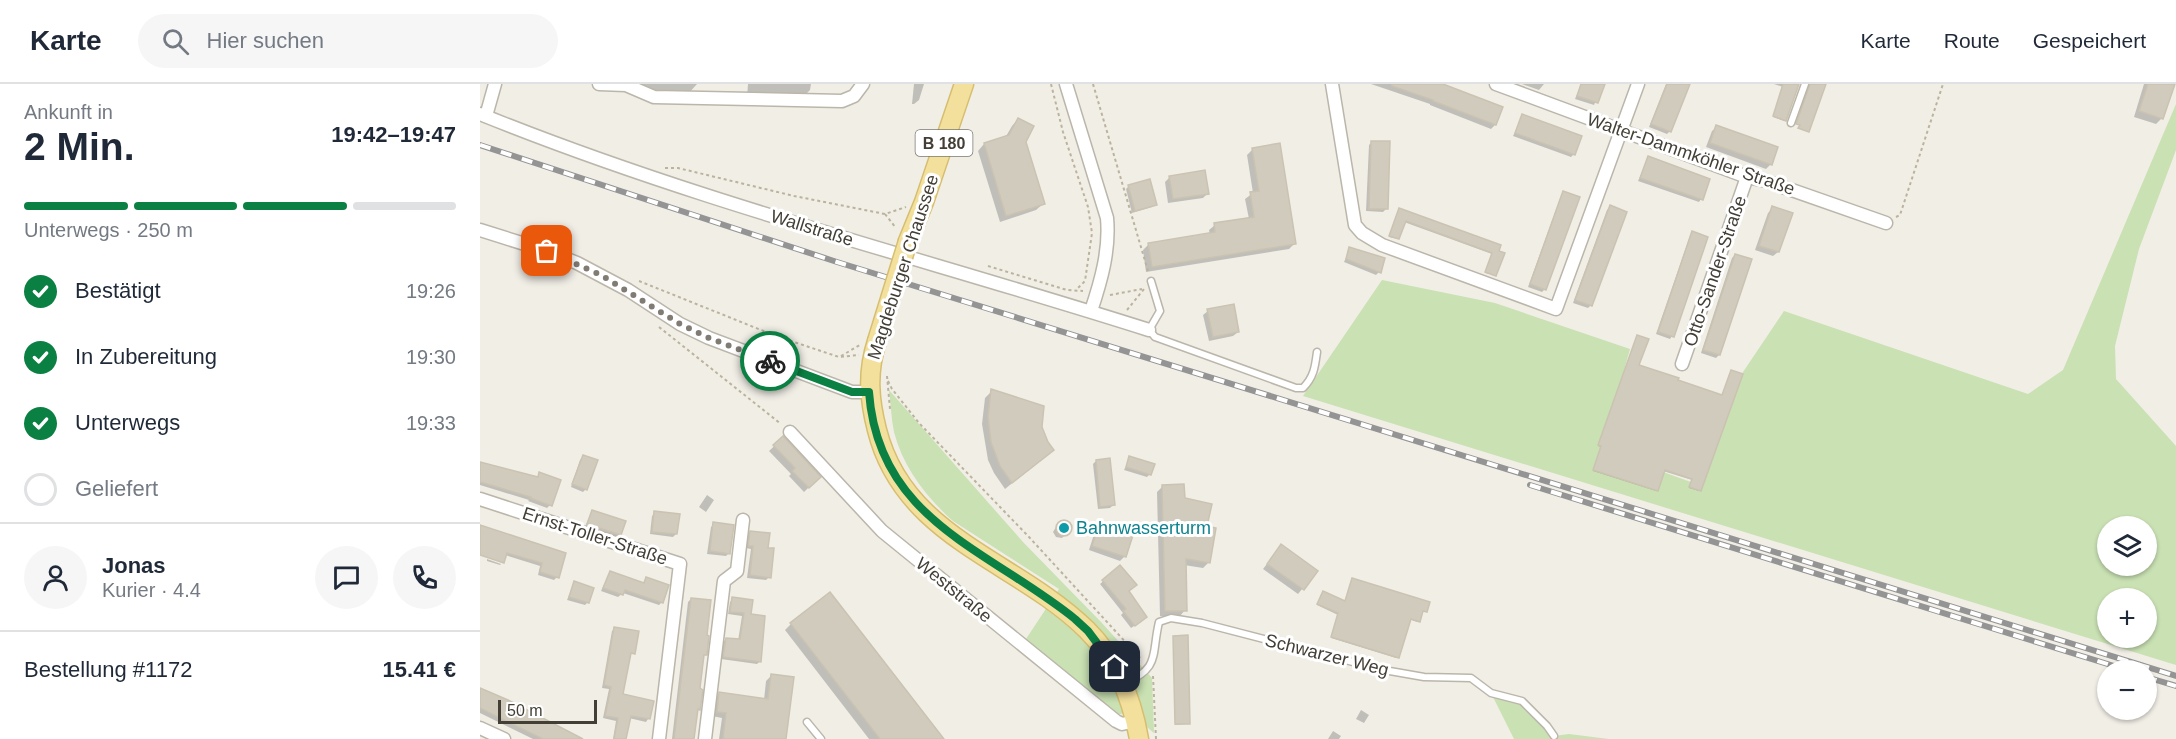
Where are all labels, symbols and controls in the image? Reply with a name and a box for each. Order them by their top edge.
search box [138,14,558,68]
text: Karte [30,25,102,56]
icon: search [159,25,192,58]
text: Hier suchen [207,28,324,53]
text: Karte [1861,29,1911,52]
text: Route [1944,29,2000,52]
text: Gespeichert [2033,29,2146,52]
text: Ankunft in [24,101,113,123]
street label: Walter-Dammköhler Straße [1585,109,1797,199]
text: 19:42–19:47 [331,122,456,147]
text: 2 Min. [24,125,135,168]
road number: B 180 [916,130,972,156]
street label: Magdeburger Chaussee [864,172,942,362]
street label: Otto-Sander-Straße [1680,193,1750,349]
street label: Wallstraße [768,206,856,250]
text: Unterwegs · 250 m [24,219,193,241]
pin [521,225,572,276]
icon: bag [530,234,563,267]
icon: check [24,275,57,308]
text: Bestätigt [75,278,161,303]
text: 19:26 [406,280,456,302]
courier [740,331,800,391]
icon: check [24,341,57,374]
text: In Zubereitung [75,344,217,369]
icon: bike [754,345,787,378]
text: 19:30 [406,346,456,368]
icon: check [24,407,57,440]
text: Unterwegs [75,410,180,435]
text: 19:33 [406,412,456,434]
text: Geliefert [75,476,158,501]
street label: Ernst-Toller-Straße [520,503,670,569]
map controls [2097,516,2157,720]
button: layers [2097,516,2157,576]
place label: Bahnwasserturm [1076,518,1211,538]
marker: Bahnwasserturm [1057,521,1071,535]
button: person [24,546,87,609]
button: chat [315,546,378,609]
button: phone [393,546,456,609]
text: Jonas [102,553,166,578]
street label: Weststraße [912,553,996,627]
text: Kurier · 4.4 [102,579,201,601]
button: + [2097,588,2157,648]
street label: Schwarzer Weg [1263,630,1391,680]
pin [1089,641,1140,692]
icon: home [1098,650,1131,683]
text: Bestellung #1172 [24,657,192,682]
text: 15.41 € [383,657,456,682]
button: − [2097,660,2157,720]
scale bar [498,697,597,724]
text: 50 m [507,702,543,719]

